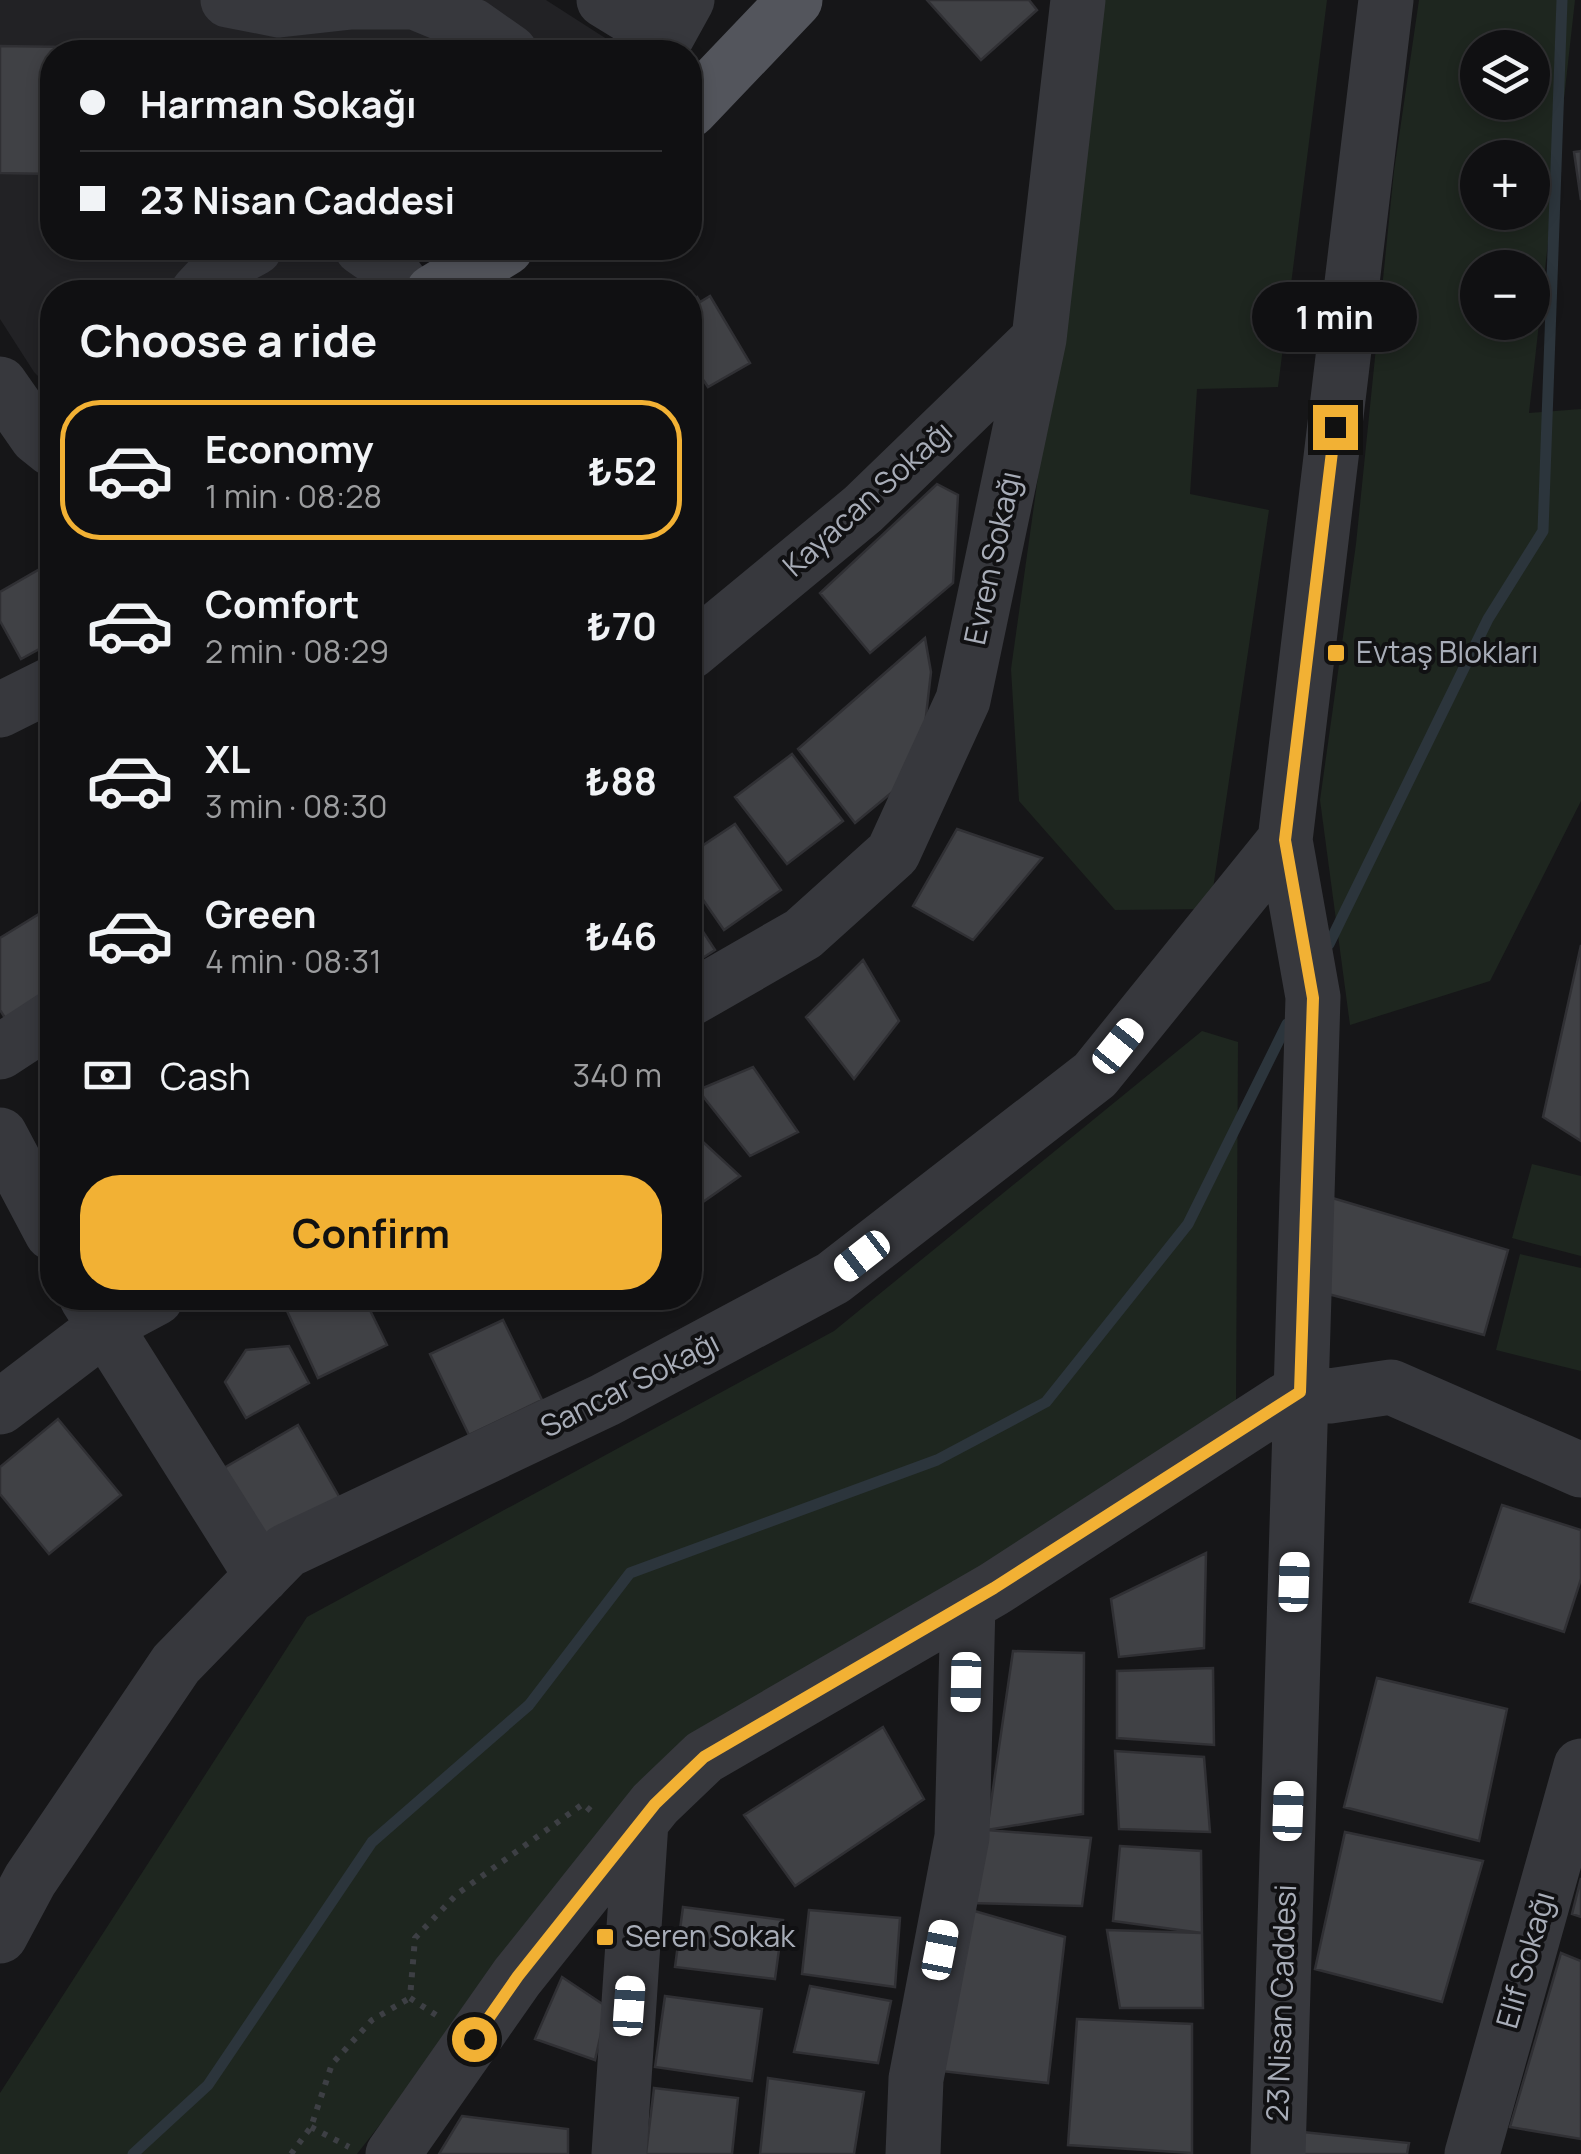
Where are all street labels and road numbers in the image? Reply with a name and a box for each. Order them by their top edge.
street label: Kayacan Sokağı [773,411,961,585]
street label: Evren Sokağı [953,467,1030,648]
street label: Sancar Sokağı [533,1321,726,1446]
street label: 23 Nisan Caddesi [1256,1884,1305,2122]
street label: Elif Sokağı [1486,1887,1564,2033]

